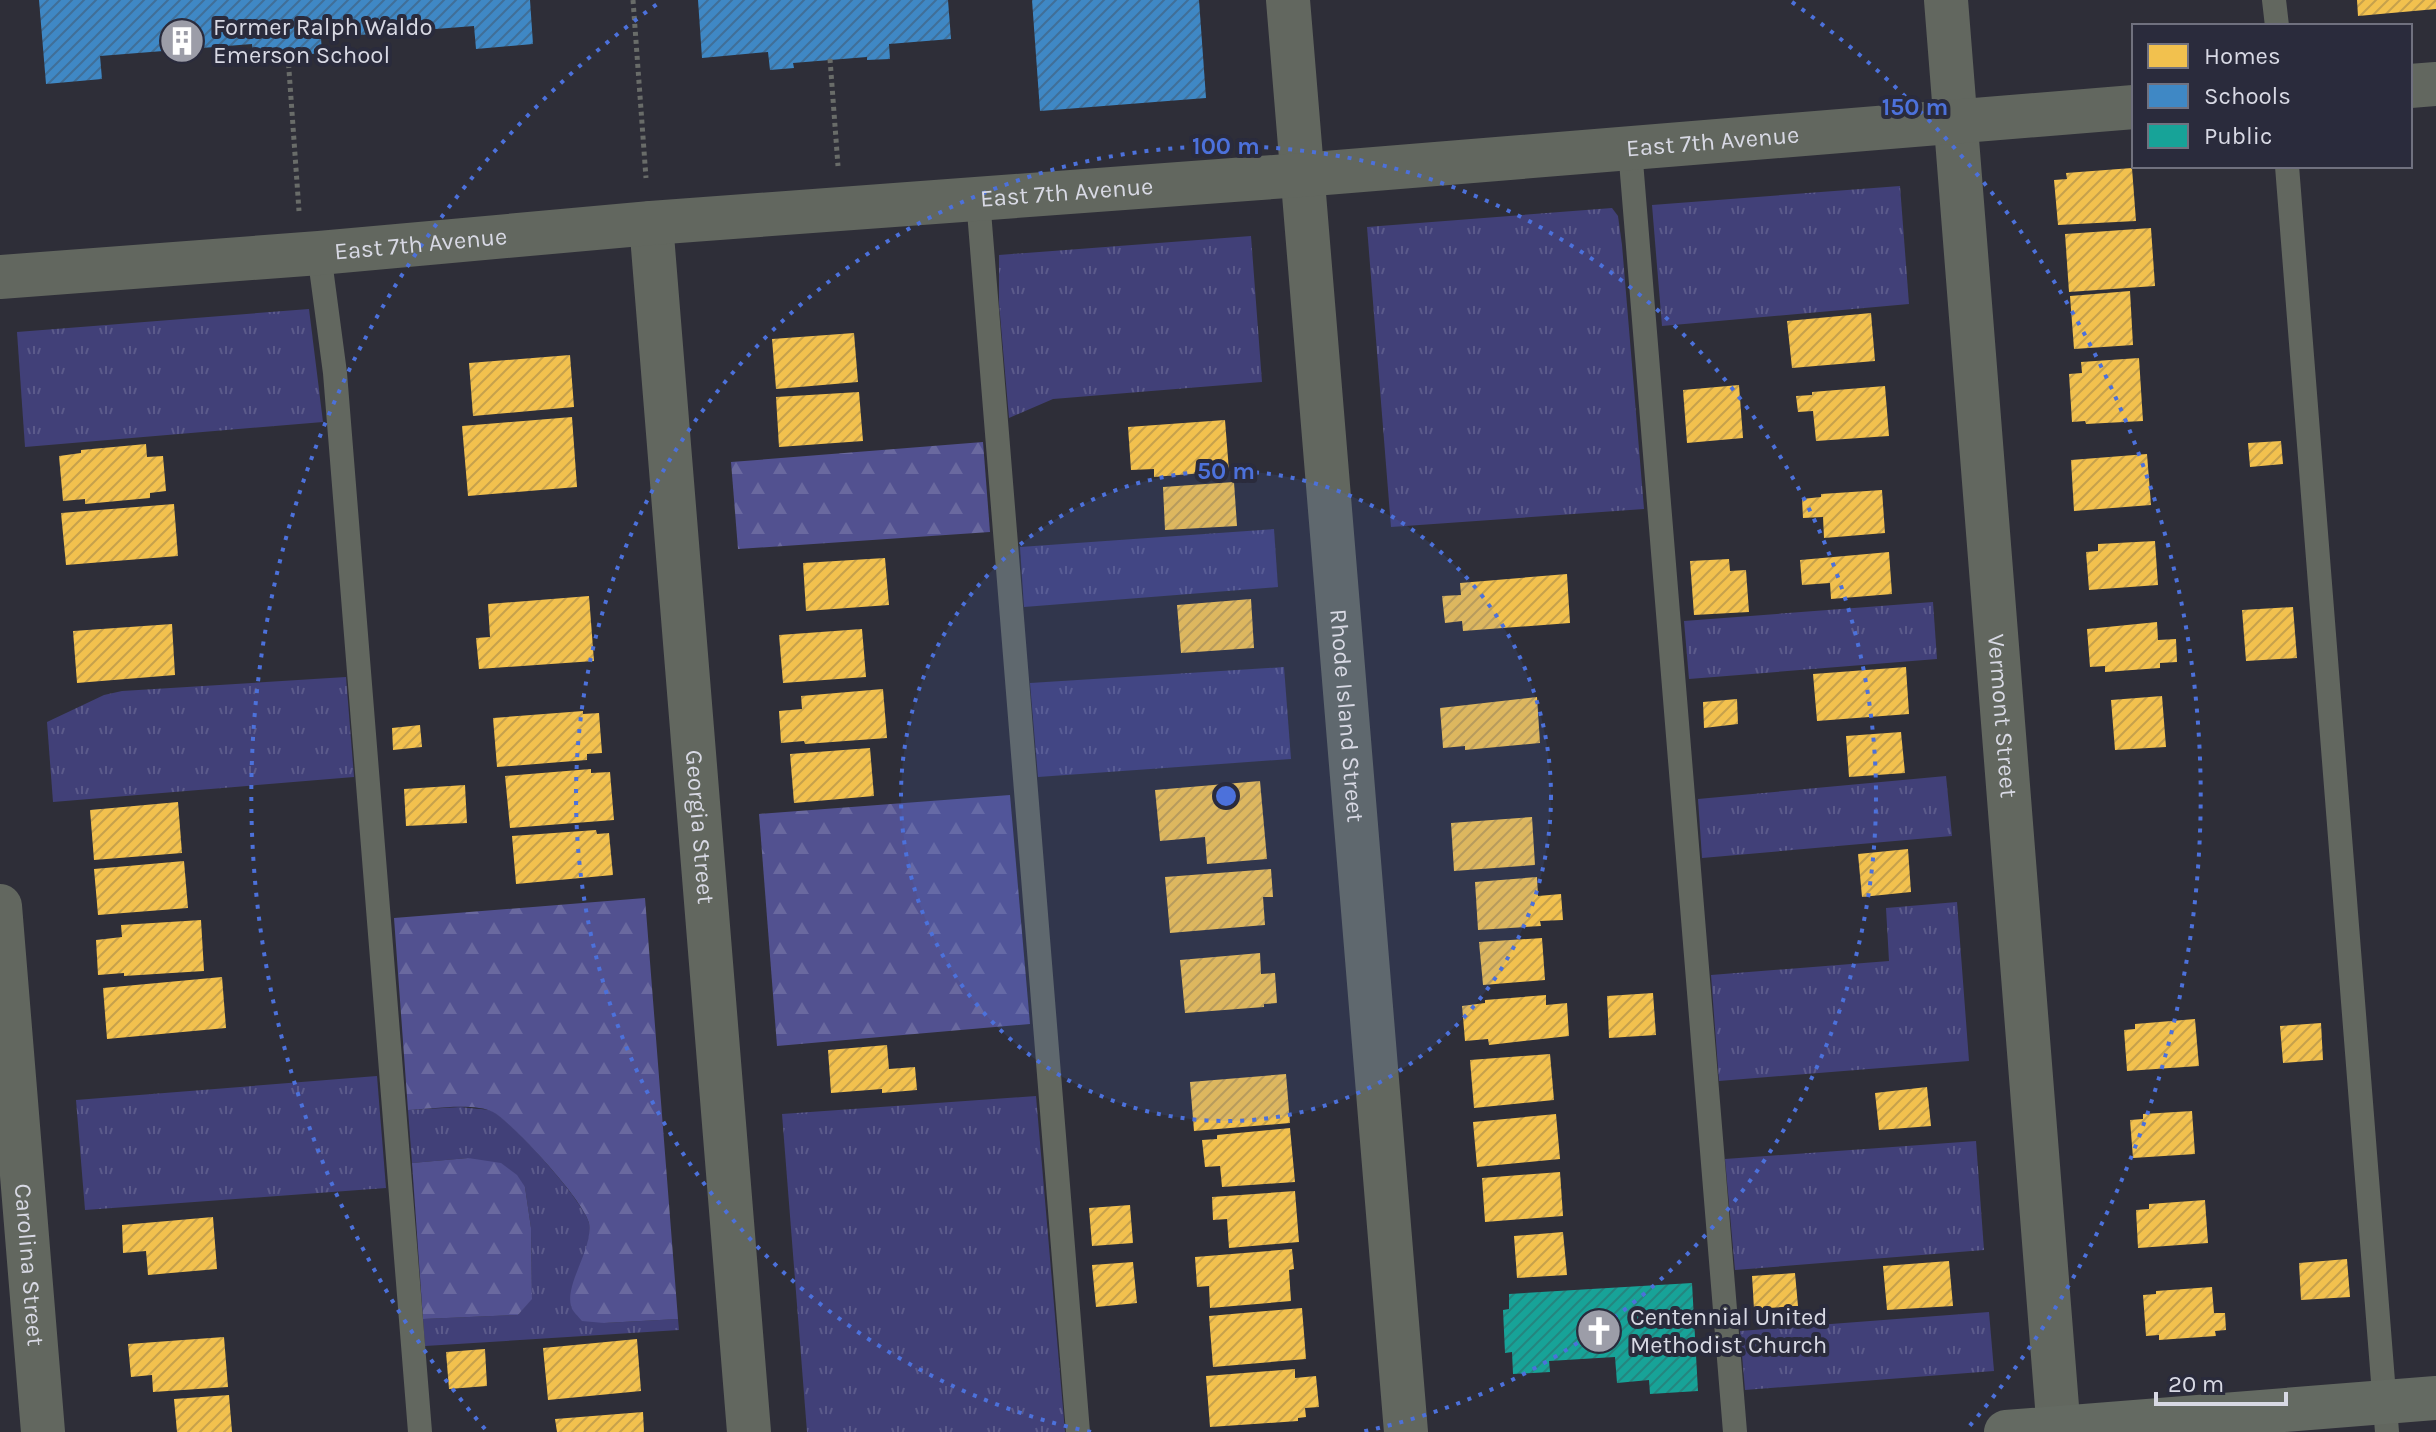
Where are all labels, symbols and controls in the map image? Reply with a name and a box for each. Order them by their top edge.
place label: Former Ralph Waldo Emerson School [213,13,433,69]
building icon: Former Ralph Waldo Emerson School [158,17,206,65]
legend [2132,24,2412,168]
text: Homes [2204,42,2281,70]
text: Schools [2204,82,2291,110]
text: 150 m [1882,93,1948,121]
street label: East 7th Avenue [1625,120,1800,162]
text: Public [2204,122,2272,150]
text: 100 m [1192,132,1260,160]
street label: East 7th Avenue [979,172,1154,213]
street label: East 7th Avenue [333,222,508,266]
text: 50 m [1197,457,1255,485]
street label: Rhode Island Street [1324,608,1370,823]
street label: Vermont Street [1982,633,2023,799]
street label: Georgia Street [680,749,720,905]
centre of rings [1212,782,1240,810]
street label: Carolina Street [9,1182,50,1347]
place label: Centennial United Methodist Church [1630,1303,1828,1359]
church icon: Centennial United Methodist Church [1575,1307,1623,1355]
scale bar [2156,1356,2286,1406]
text: 20 m [2168,1370,2224,1398]

